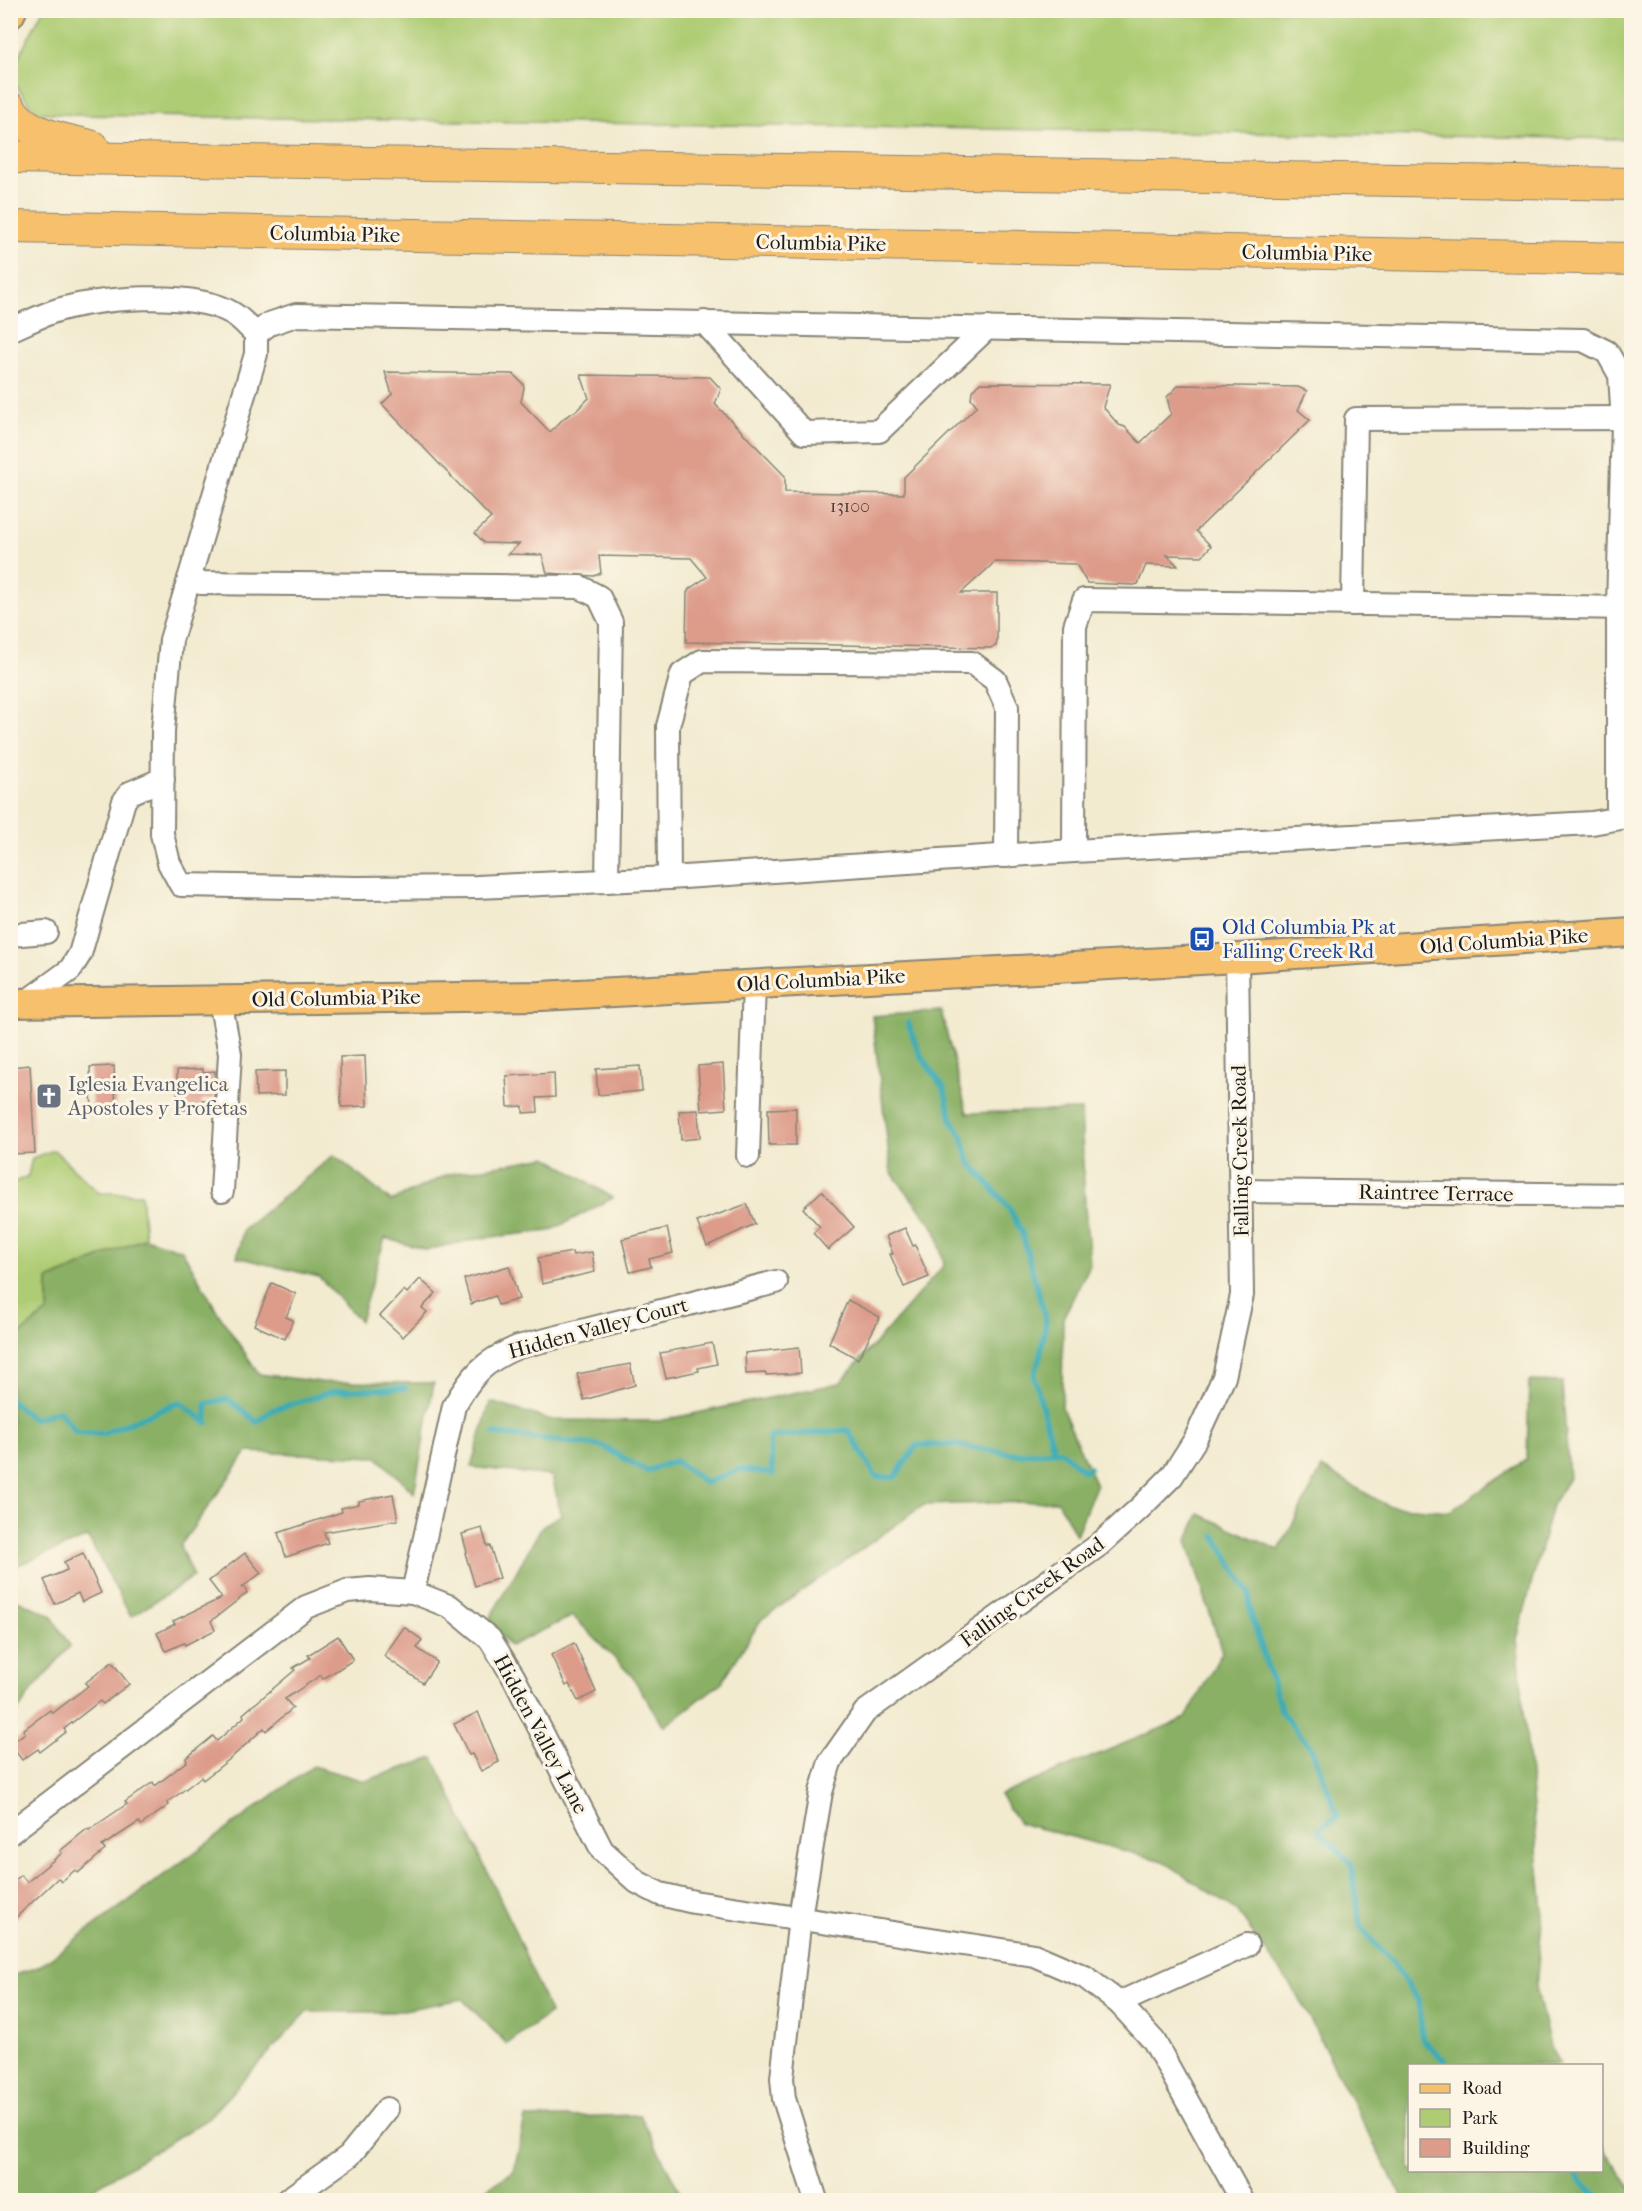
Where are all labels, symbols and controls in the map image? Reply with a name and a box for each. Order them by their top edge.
street label: Columbia Pike [270,221,400,247]
street label: Columbia Pike [756,230,886,256]
street label: Columbia Pike [1242,240,1372,266]
house number: 13100 [830,496,870,517]
place label: Old Columbia Pk at Falling Creek Rd [1222,915,1397,963]
street label: Old Columbia Pike [1419,923,1589,959]
bus stop icon: Old Columbia Pk at Falling Creek Rd [1187,924,1217,954]
street label: Old Columbia Pike [736,964,906,996]
street label: Old Columbia Pike [251,985,421,1011]
street label: Falling Creek Road [1226,1064,1254,1237]
place label: Iglesia Evangelica Apostoles y Profetas [67,1072,248,1120]
church icon: Iglesia Evangelica Apostoles y Profetas [34,1081,64,1111]
street label: Raintree Terrace [1358,1180,1514,1206]
street label: Hidden Valley Court [506,1292,691,1364]
street label: Falling Creek Road [955,1531,1109,1652]
street label: Hidden Valley Lane [489,1650,593,1818]
legend [1408,2064,1603,2172]
text: Road [1462,2078,1502,2099]
text: Park [1462,2108,1499,2129]
text: Building [1462,2138,1530,2159]

